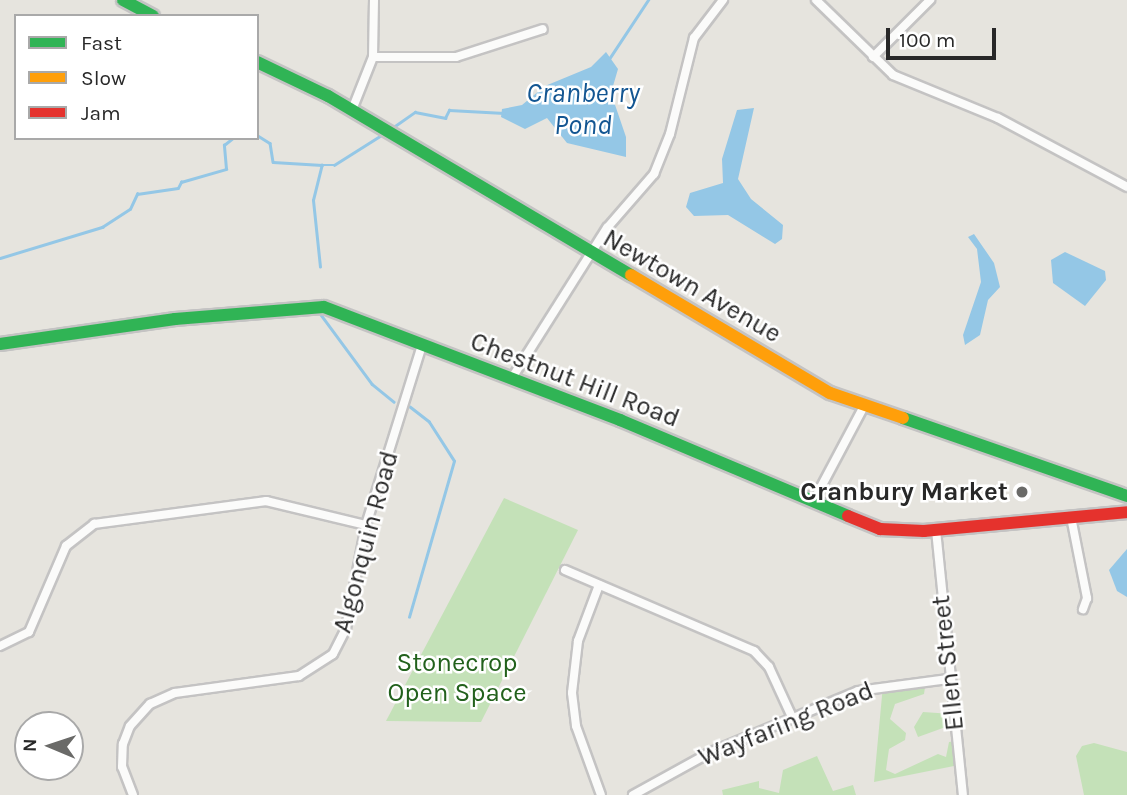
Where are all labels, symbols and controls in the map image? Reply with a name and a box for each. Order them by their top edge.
legend [14,14,259,140]
scale bar [889,14,999,58]
text: 100 m [899,28,956,52]
text: Fast [81,31,122,55]
text: Slow [81,66,126,90]
water label: Cranberry Pond [526,76,640,142]
text: Jam [81,101,121,125]
street label: Newtown Avenue [597,222,787,350]
street label: Chestnut Hill Road [466,326,684,434]
street label: Algonquin Road [327,448,405,636]
place label: Cranbury Market [800,476,1008,508]
marker: Cranbury Market [1014,484,1030,500]
street label: Ellen Street [925,594,971,732]
park label: Stonecrop Open Space [387,647,527,708]
street label: Wayfaring Road [694,675,878,773]
north arrow [14,711,84,781]
text: N [19,738,41,753]

